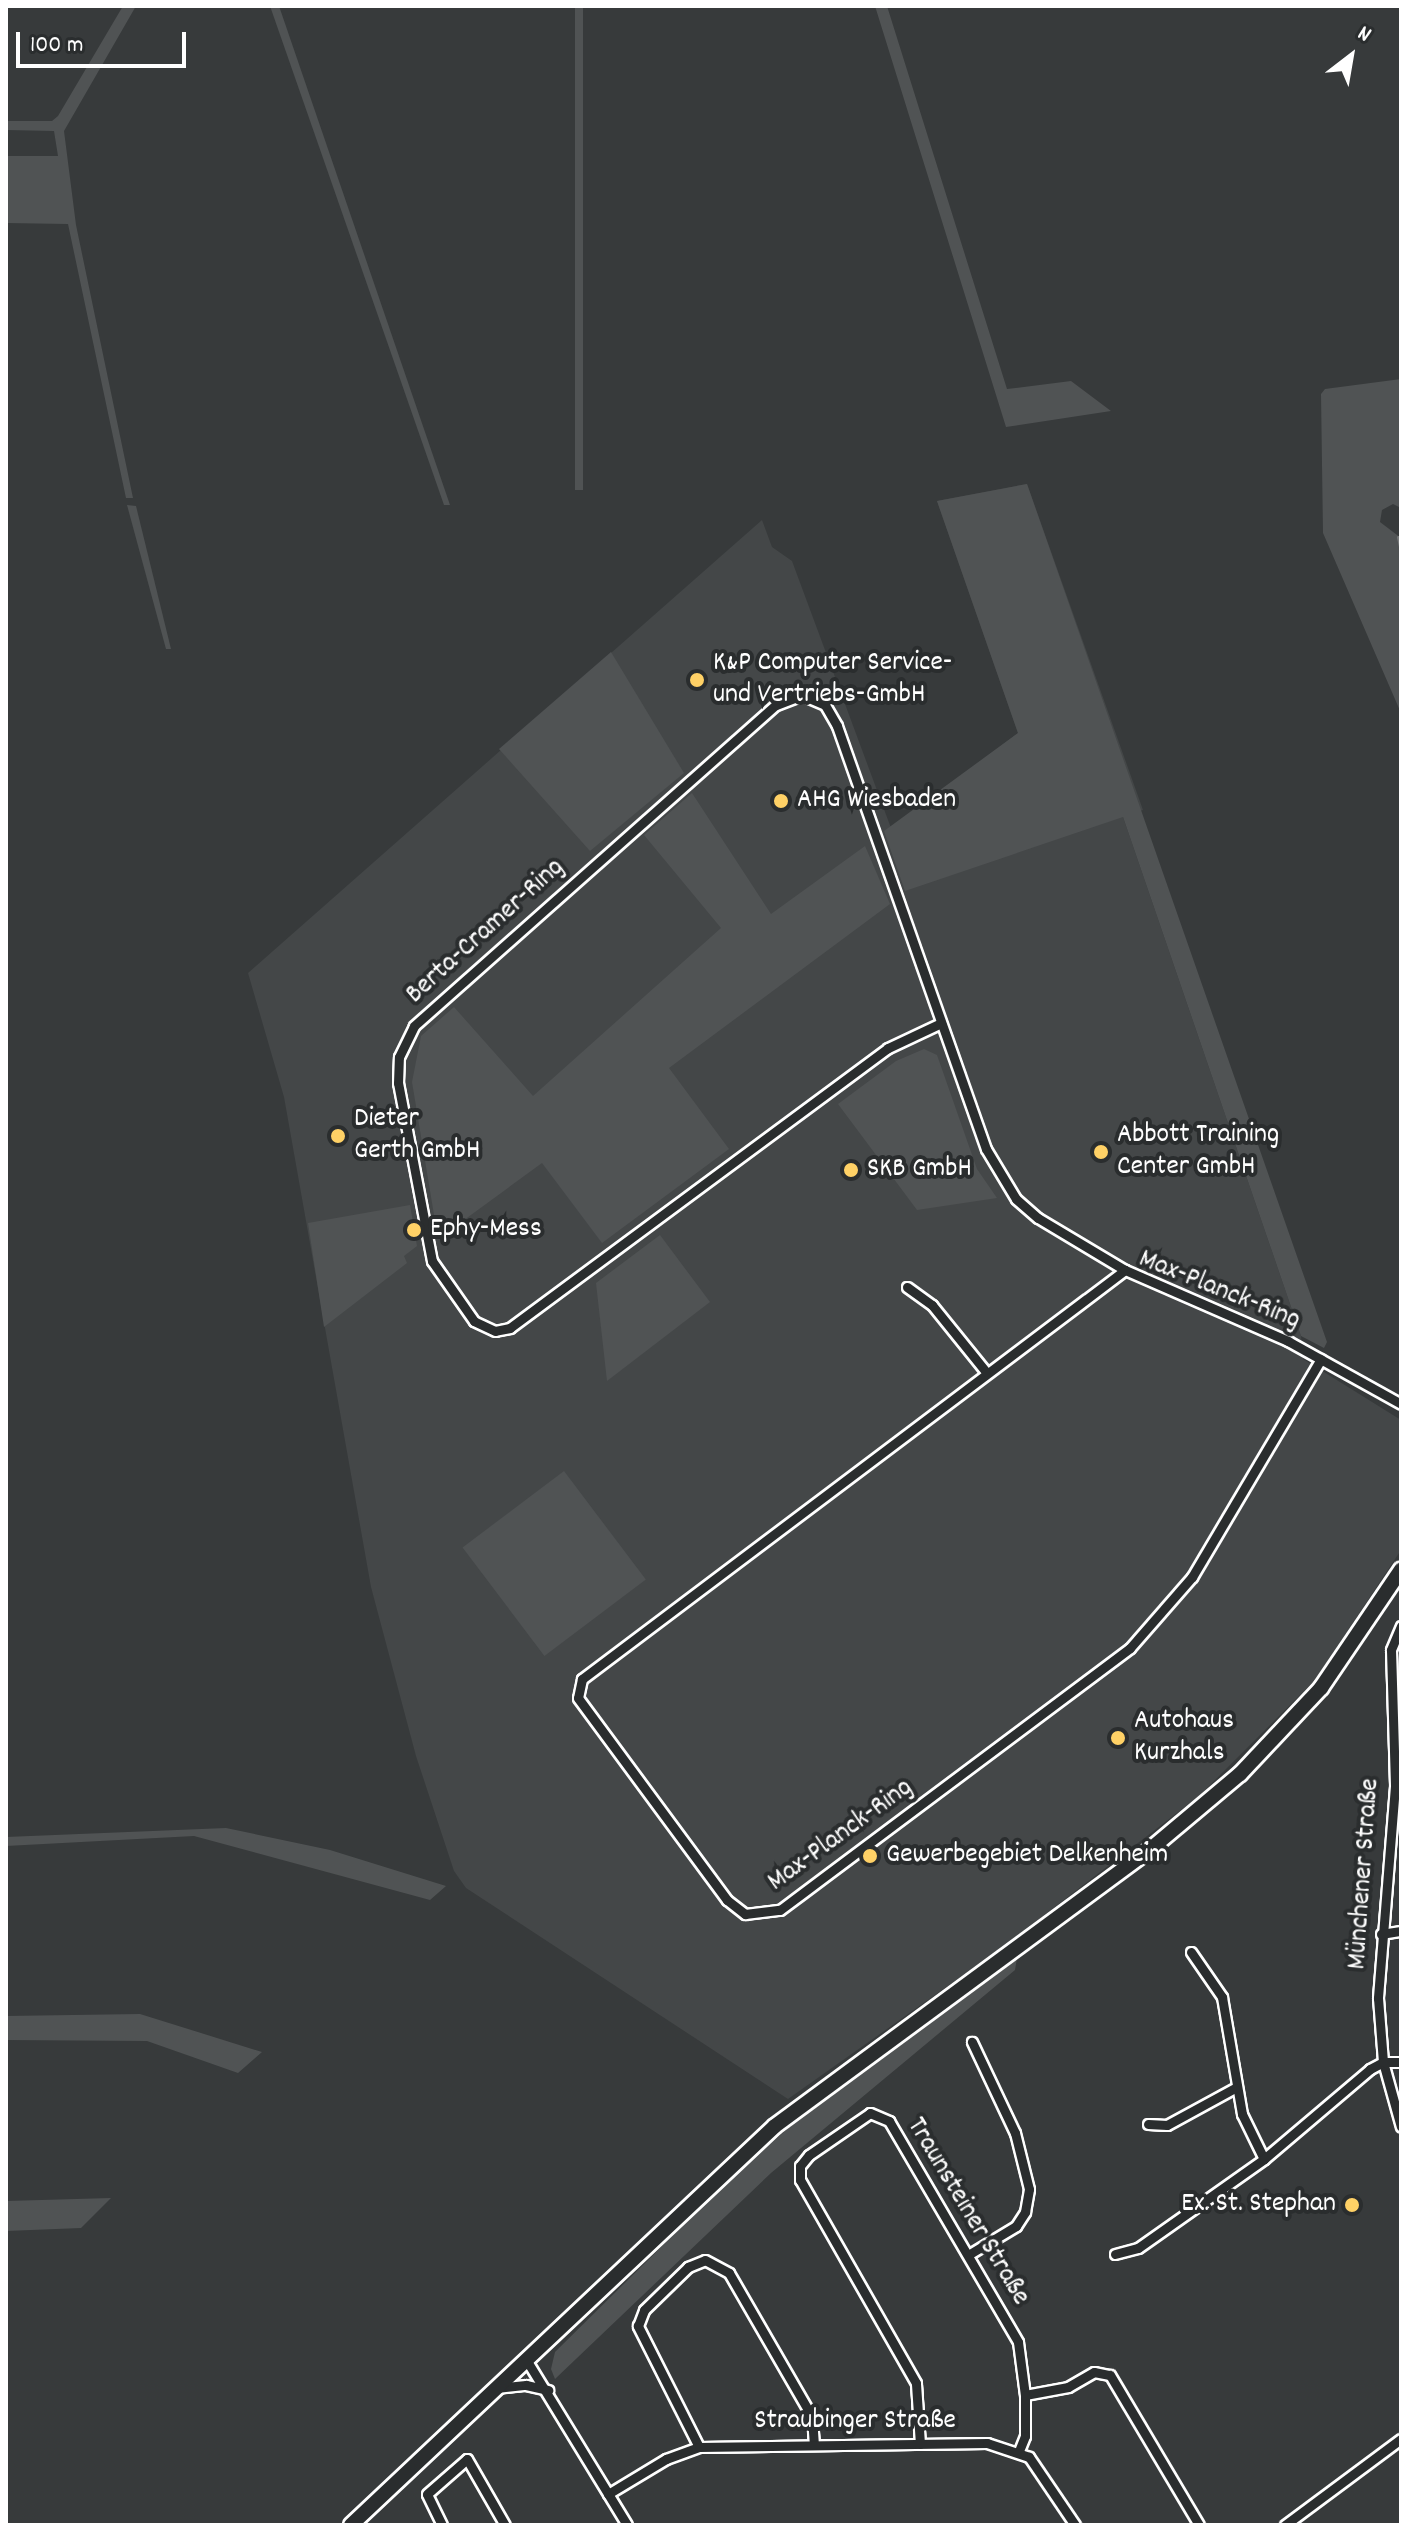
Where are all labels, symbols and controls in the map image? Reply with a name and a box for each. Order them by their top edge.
scale bar [20,16,190,66]
north arrow [1311,16,1391,96]
text: N [1351,19,1376,51]
text: 100 m [30,29,83,63]
place label: K&P Computer Service- und Vertriebs-GmbH [713,647,952,713]
marker: K&P Computer Service- und Vertriebs-GmbH [688,671,706,689]
place label: AHG Wiesbaden [797,784,956,818]
marker: AHG Wiesbaden [772,792,790,810]
street label: Berta-Cramer-Ring [400,852,572,1012]
place label: Dieter Gerth GmbH [354,1103,480,1169]
place label: Abbott Training Center GmbH [1117,1119,1279,1185]
marker: Dieter Gerth GmbH [329,1127,347,1145]
marker: Abbott Training Center GmbH [1092,1143,1110,1161]
place label: SKB GmbH [867,1153,972,1187]
marker: SKB GmbH [842,1161,860,1179]
place label: Ephy-Mess [430,1213,542,1247]
marker: Ephy-Mess [405,1221,423,1239]
street label: Max-Planck-Ring [1133,1243,1305,1339]
place label: Autohaus Kurzhals [1134,1705,1234,1771]
marker: Autohaus Kurzhals [1109,1729,1127,1747]
street label: Max-Planck-Ring [762,1772,920,1900]
street label: Münchener Straße [1342,1777,1388,1971]
place label: Gewerbegebiet Delkenheim [886,1839,1168,1873]
marker: Gewerbegebiet Delkenheim [861,1847,879,1865]
street label: Traunsteiner Straße [898,2112,1036,2312]
place label: Ex. St. Stephan [1181,2188,1336,2222]
marker: Ex. St. Stephan [1343,2196,1361,2214]
street label: Straubinger Straße [754,2405,956,2439]

